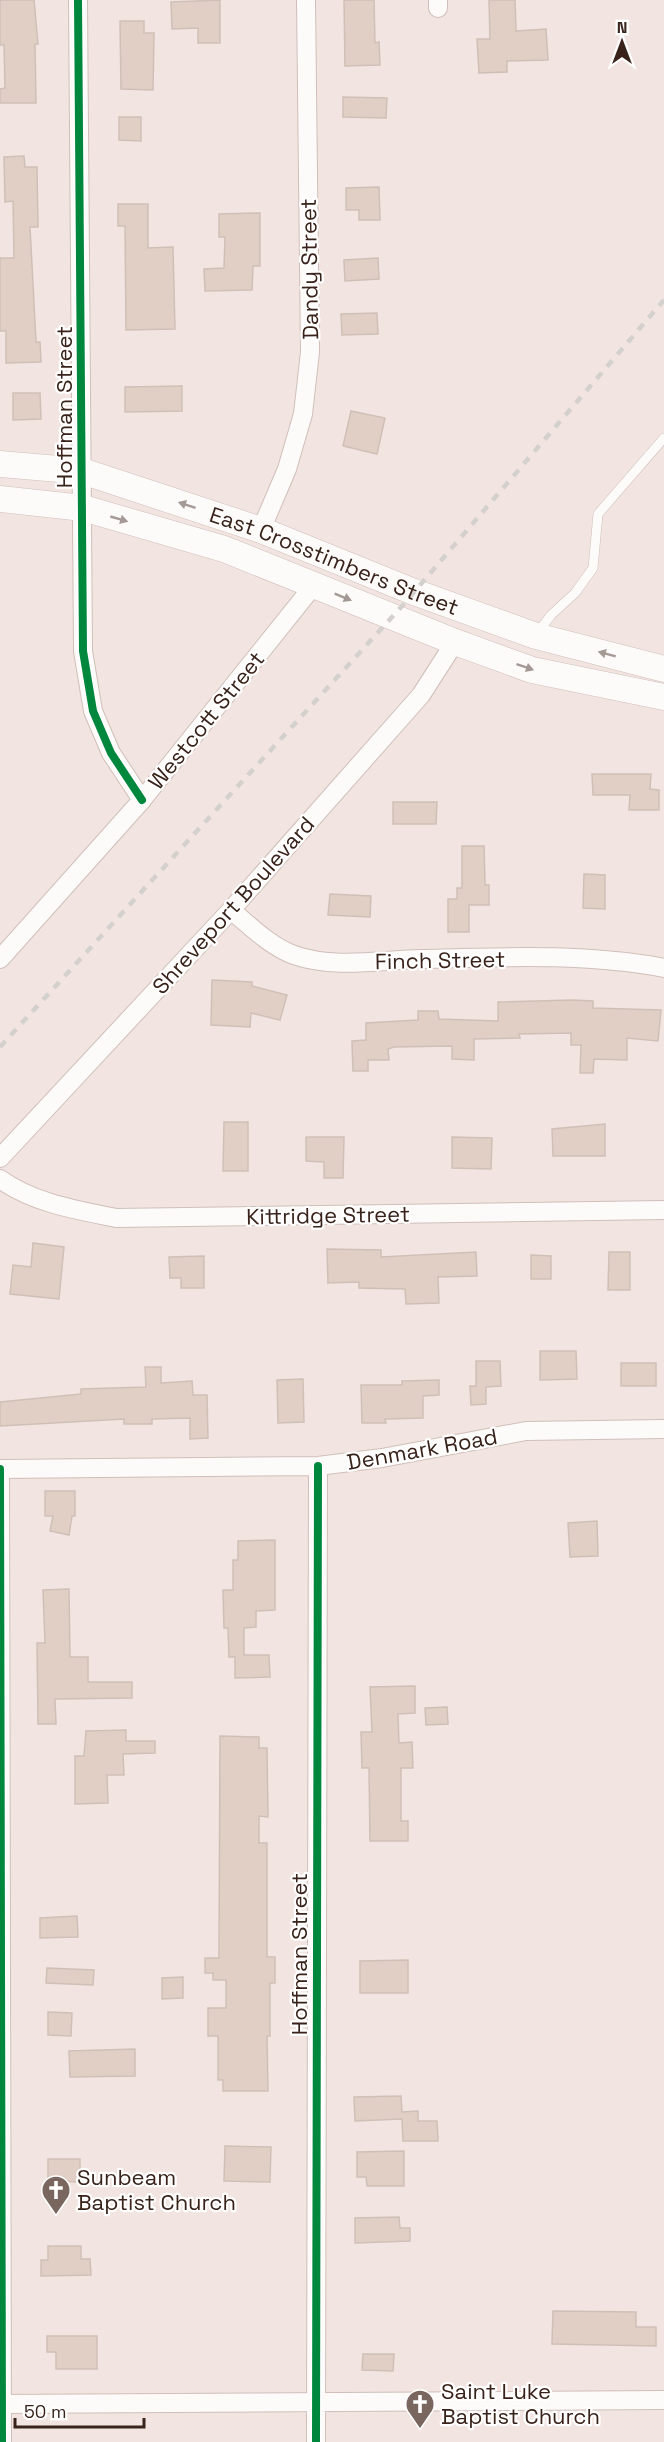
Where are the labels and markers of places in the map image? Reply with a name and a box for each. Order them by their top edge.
place label: Sunbeam Baptist Church [77,2163,236,2216]
church icon: Sunbeam Baptist Church [40,2174,72,2216]
place label: Saint Luke Baptist Church [441,2377,600,2430]
church icon: Saint Luke Baptist Church [404,2388,436,2430]

